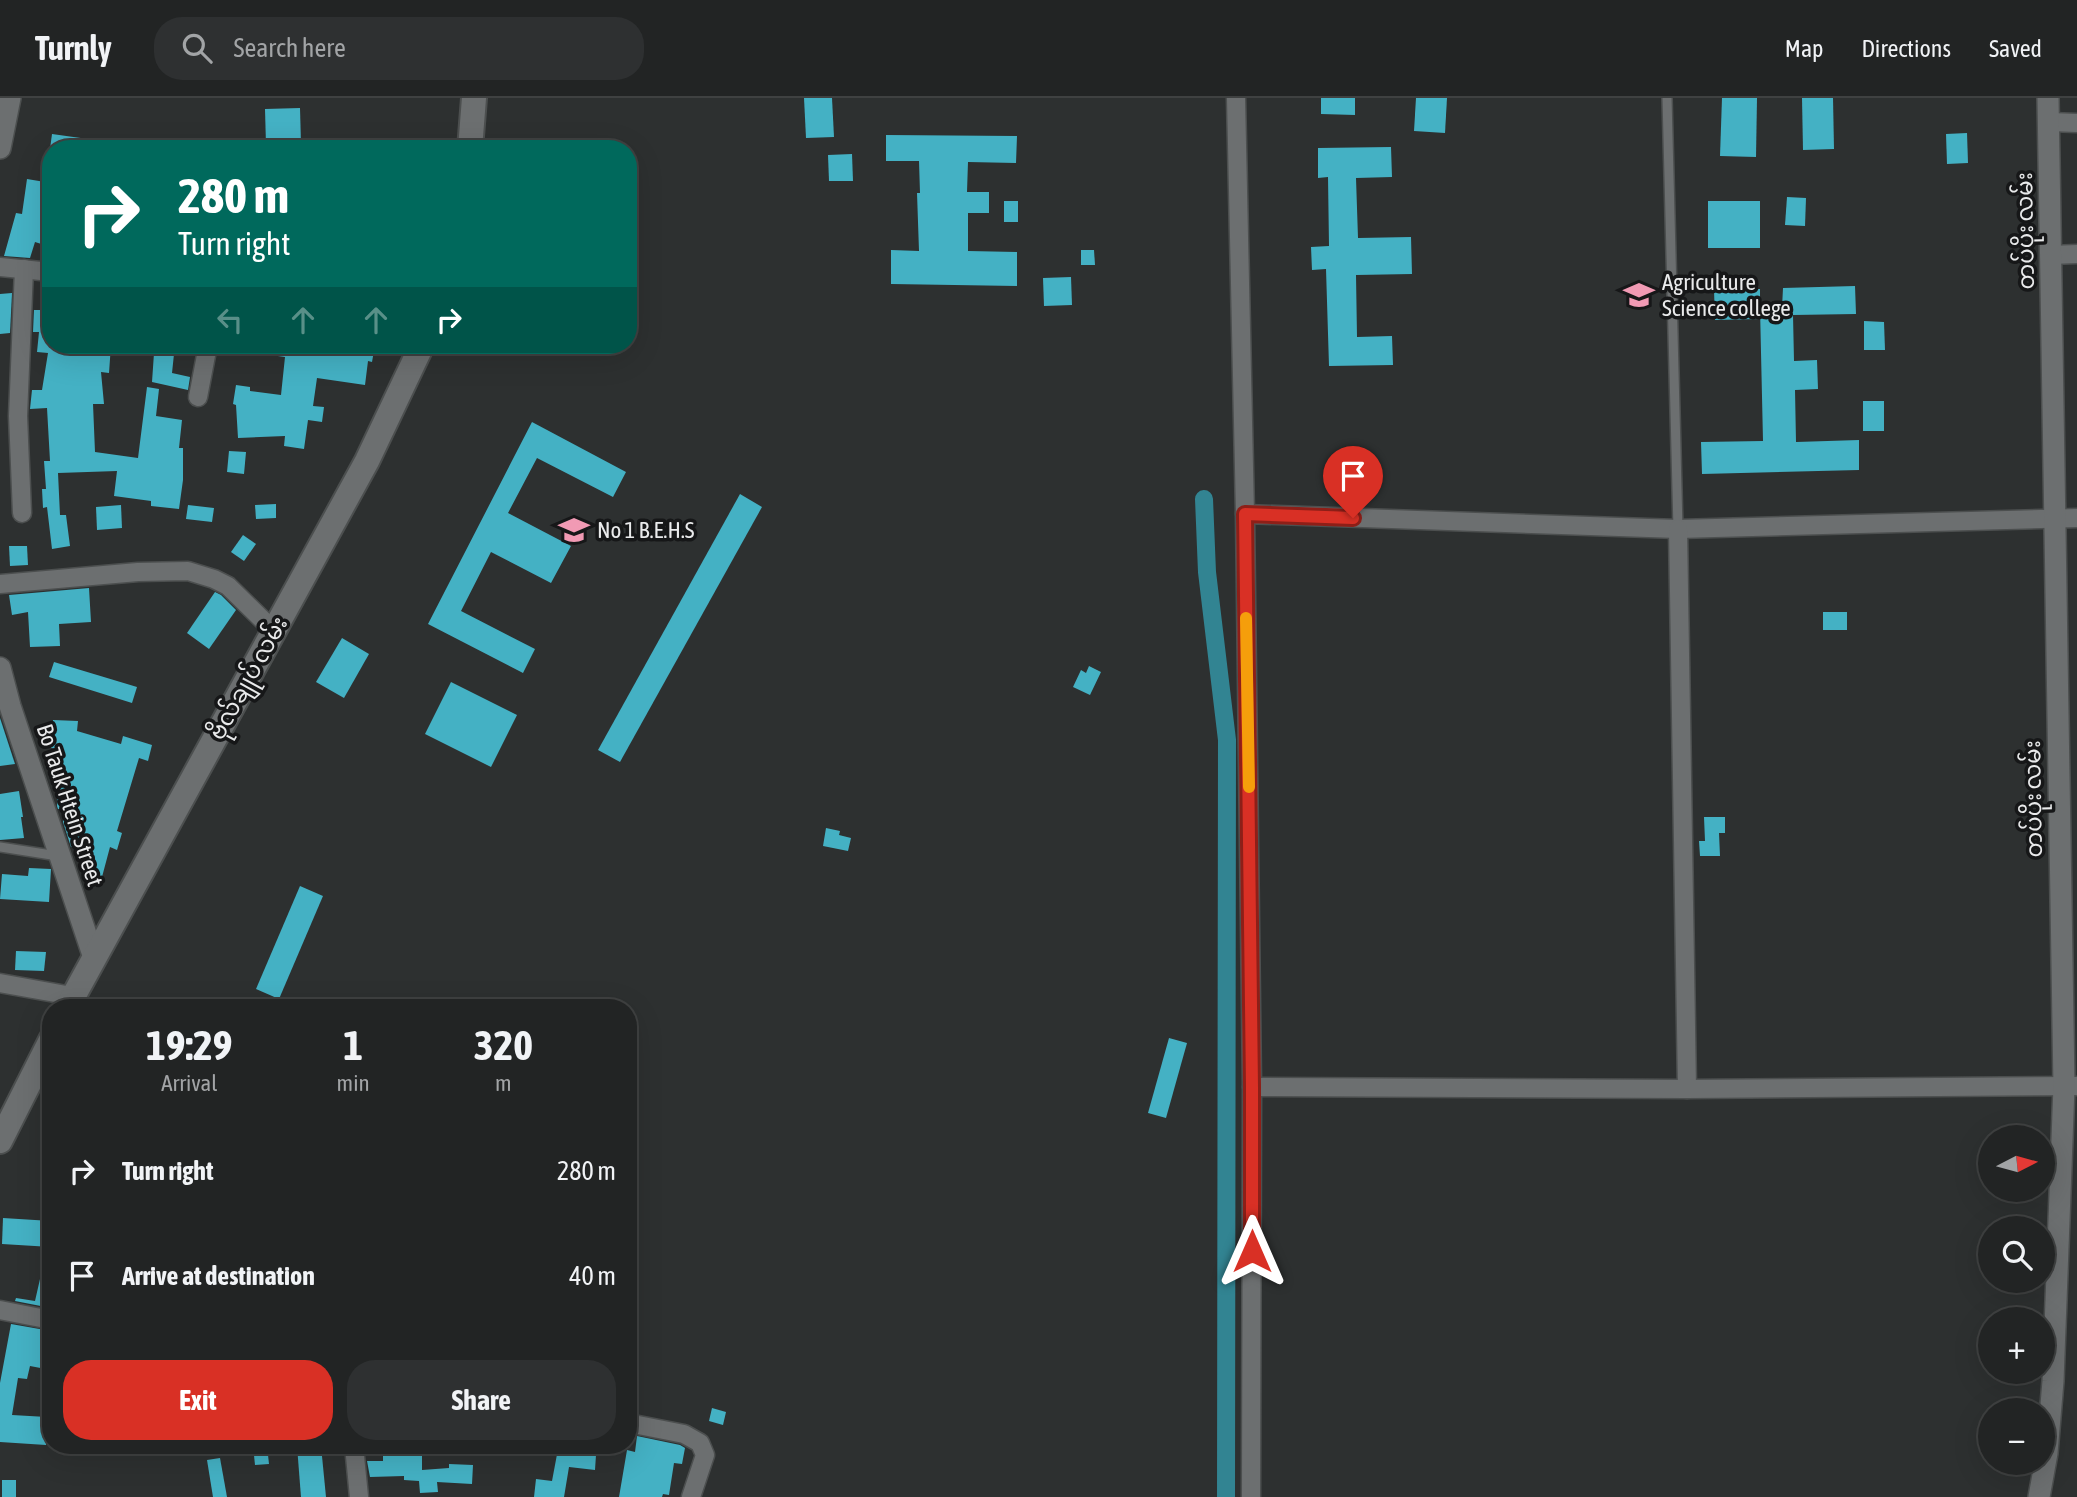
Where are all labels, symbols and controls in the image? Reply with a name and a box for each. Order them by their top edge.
search box [154,17,644,80]
text: Turnly [35,29,112,67]
icon: search [178,29,216,67]
text: Search here [234,33,346,63]
text: Map [1785,35,1823,62]
text: Directions [1861,35,1951,62]
text: Saved [1989,35,2042,62]
text: 280 m [178,167,289,223]
icon: right [63,168,154,259]
street label: တပ်ပိုး လမ်း [2008,172,2045,290]
text: Turn right [178,225,291,262]
place label: Agriculture Science college [1662,269,1791,321]
school or university icon: Agriculture Science college [1622,278,1656,312]
icon: left [211,301,249,339]
icon: ahead [284,301,322,339]
icon: ahead [357,301,395,339]
icon: right [430,301,468,339]
pin [1323,446,1383,518]
icon: arrive [1334,457,1372,495]
school or university icon: No 1 B.E.H.S [557,513,591,547]
place label: No 1 B.E.H.S [597,517,695,543]
street label: ဗိုလ်ချုပ် လမ်း [201,610,298,747]
street label: Bo Tauk Htein Street [32,721,108,889]
street label: တပ်ပိုး လမ်း [2016,740,2053,858]
text: 19:29 [146,1021,233,1069]
text: 1 [343,1021,363,1069]
text: 320 [474,1021,533,1069]
text: Arrival [161,1070,217,1096]
text: min [337,1070,370,1096]
text: m [495,1070,512,1096]
north arrow [1978,1125,2054,1202]
map controls [1978,1125,2055,1475]
icon: right [63,1152,101,1190]
text: Turn right [122,1156,213,1186]
text: 280 m [557,1156,616,1186]
position arrow [1215,1214,1289,1288]
button: search [1978,1216,2055,1293]
icon: arrive [63,1257,101,1295]
text: Arrive at destination [122,1261,315,1291]
text: 40 m [569,1261,616,1291]
button: + [1978,1307,2055,1384]
button: Exit [63,1360,333,1440]
button: Share [347,1360,616,1440]
button: − [1978,1398,2055,1475]

